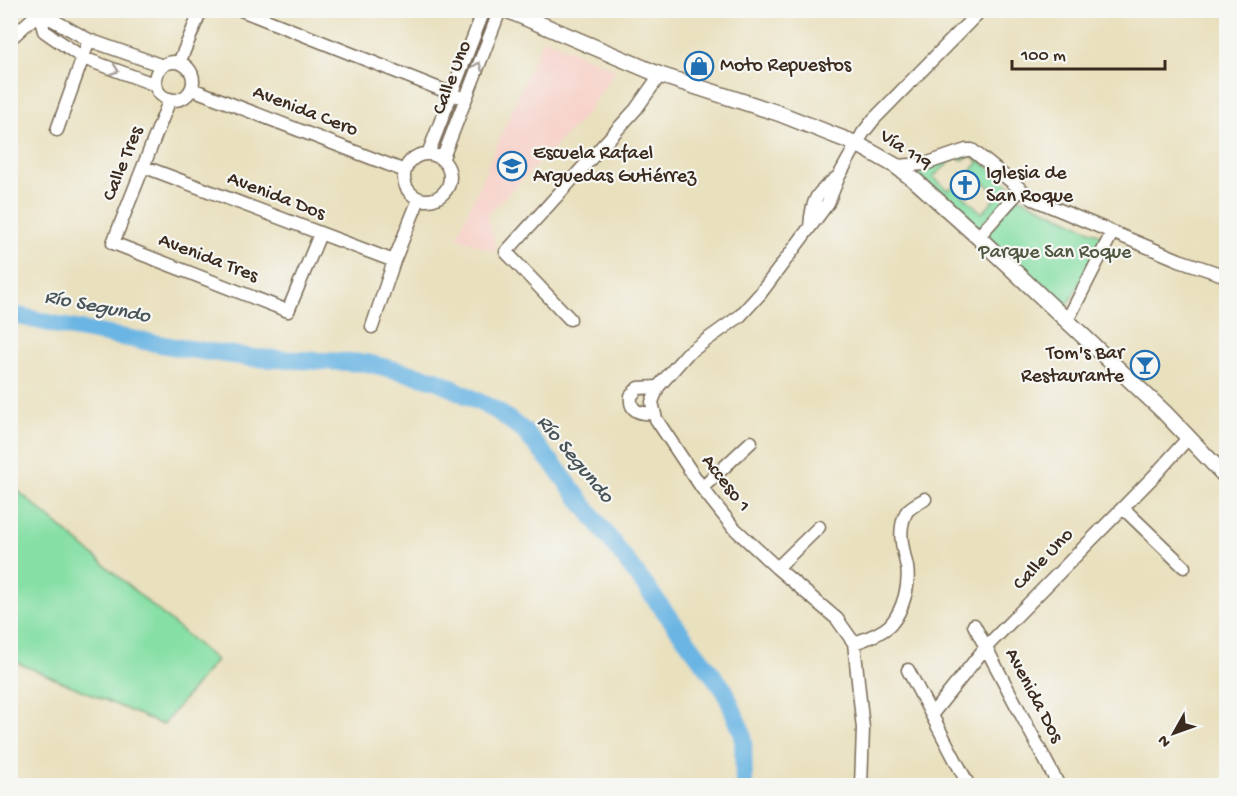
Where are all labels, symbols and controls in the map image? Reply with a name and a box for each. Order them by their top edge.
scale bar [1012,33,1165,71]
street label: Calle Uno [428,38,478,118]
text: 100 m [1020,46,1066,67]
shop icon: Moto Repuestos [683,50,715,82]
place label: Moto Repuestos [720,55,852,78]
one-way arrow [471,62,483,73]
one-way arrow [109,63,120,75]
street label: Avenida Cero [249,81,361,143]
street label: Calle Tres [99,123,150,205]
street label: Vía 119 [874,125,935,177]
place label: Escuela Rafael Arguedas Gutiérrez [533,143,697,189]
school or university icon: Escuela Rafael Arguedas Gutiérrez [496,150,528,182]
place label: Iglesia de San Roque [986,163,1074,209]
street label: Avenida Dos [224,168,329,226]
church icon: Iglesia de San Roque [949,169,981,201]
street label: Avenida Tres [155,229,262,289]
park label: Parque San Roque [978,242,1132,265]
water label: Río Segundo [42,286,153,331]
place label: Tom's Bar Restaurante [1021,343,1126,389]
bar icon: Tom's Bar Restaurante [1129,349,1161,381]
water label: Río Segundo [530,411,619,510]
street label: Acceso 1 [696,451,754,517]
street label: Calle Uno [1009,524,1079,596]
street label: Avenida Dos [999,645,1068,747]
north arrow [1144,703,1204,763]
text: N [1154,730,1176,751]

